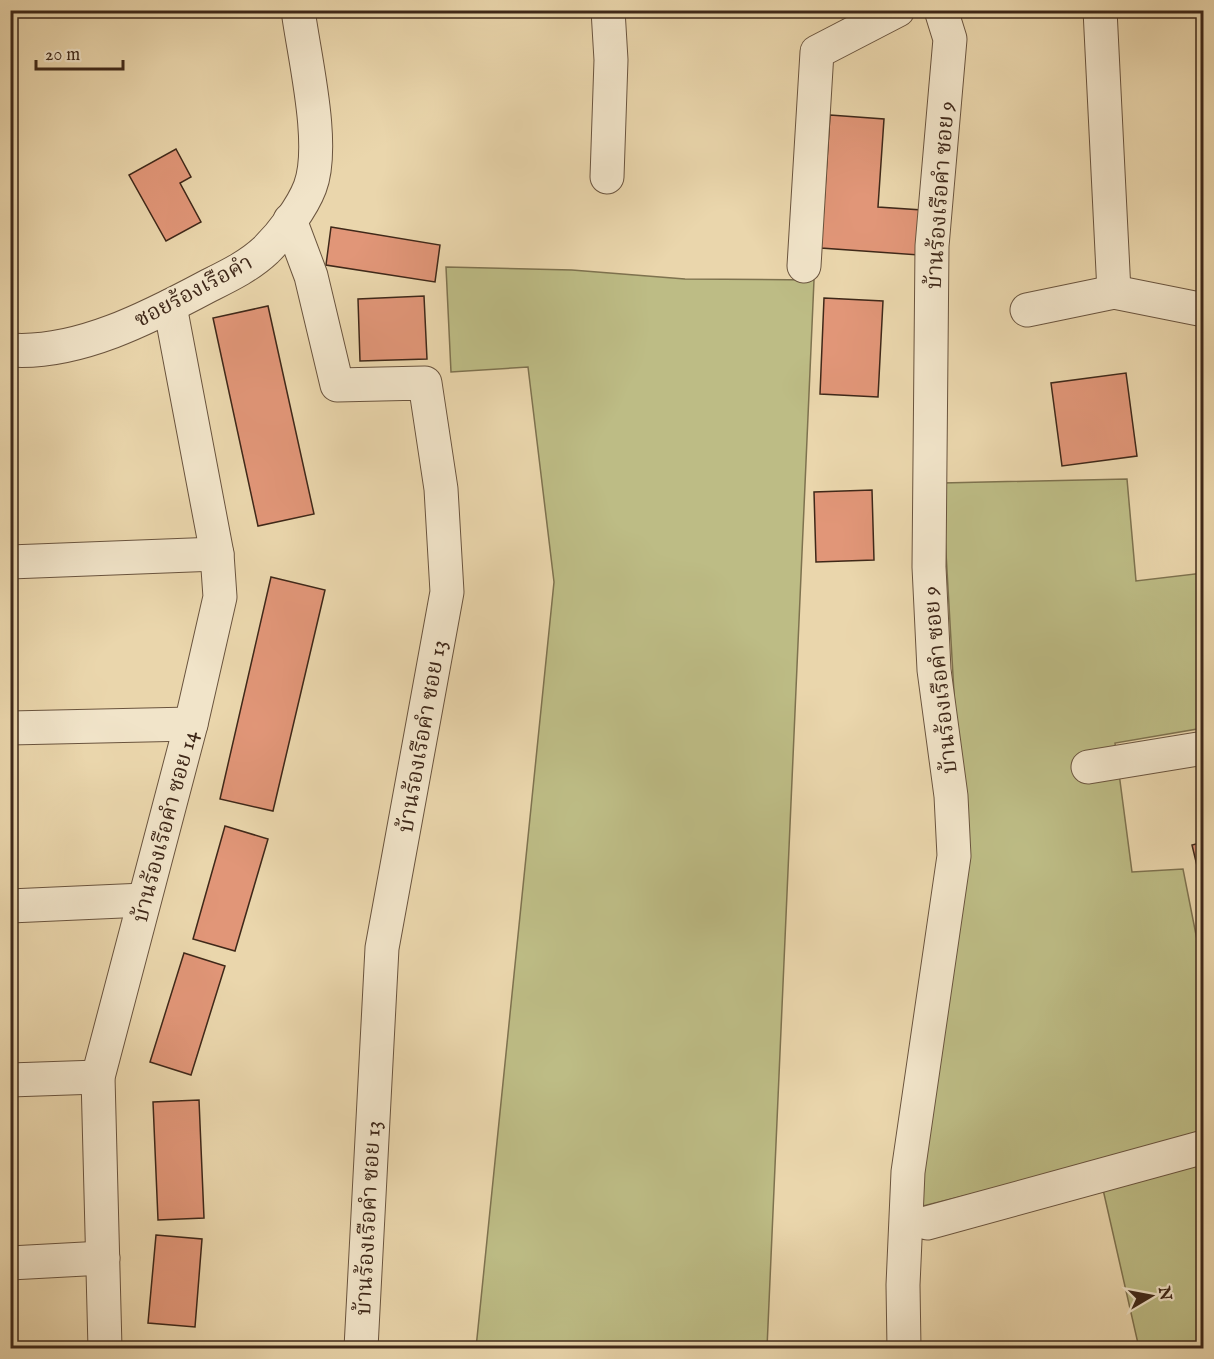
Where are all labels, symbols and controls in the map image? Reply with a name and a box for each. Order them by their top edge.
scale bar [36,33,123,71]
text: 20 m [45,44,80,67]
street label: บ้านร้องเรือคำ ซอย 9 [920,100,962,290]
street label: ซอยร้องเรือคำ [130,249,258,335]
street label: บ้านร้องเรือคำ ซอย 9 [917,585,965,775]
street label: บ้านร้องเรือคำ ซอย 13 [392,638,454,835]
street label: บ้านร้องเรือคำ ซอย 14 [127,727,205,926]
street label: บ้านร้องเรือคำ ซอย 13 [350,1120,388,1316]
north arrow [1121,1266,1181,1326]
text: N [1153,1284,1175,1302]

